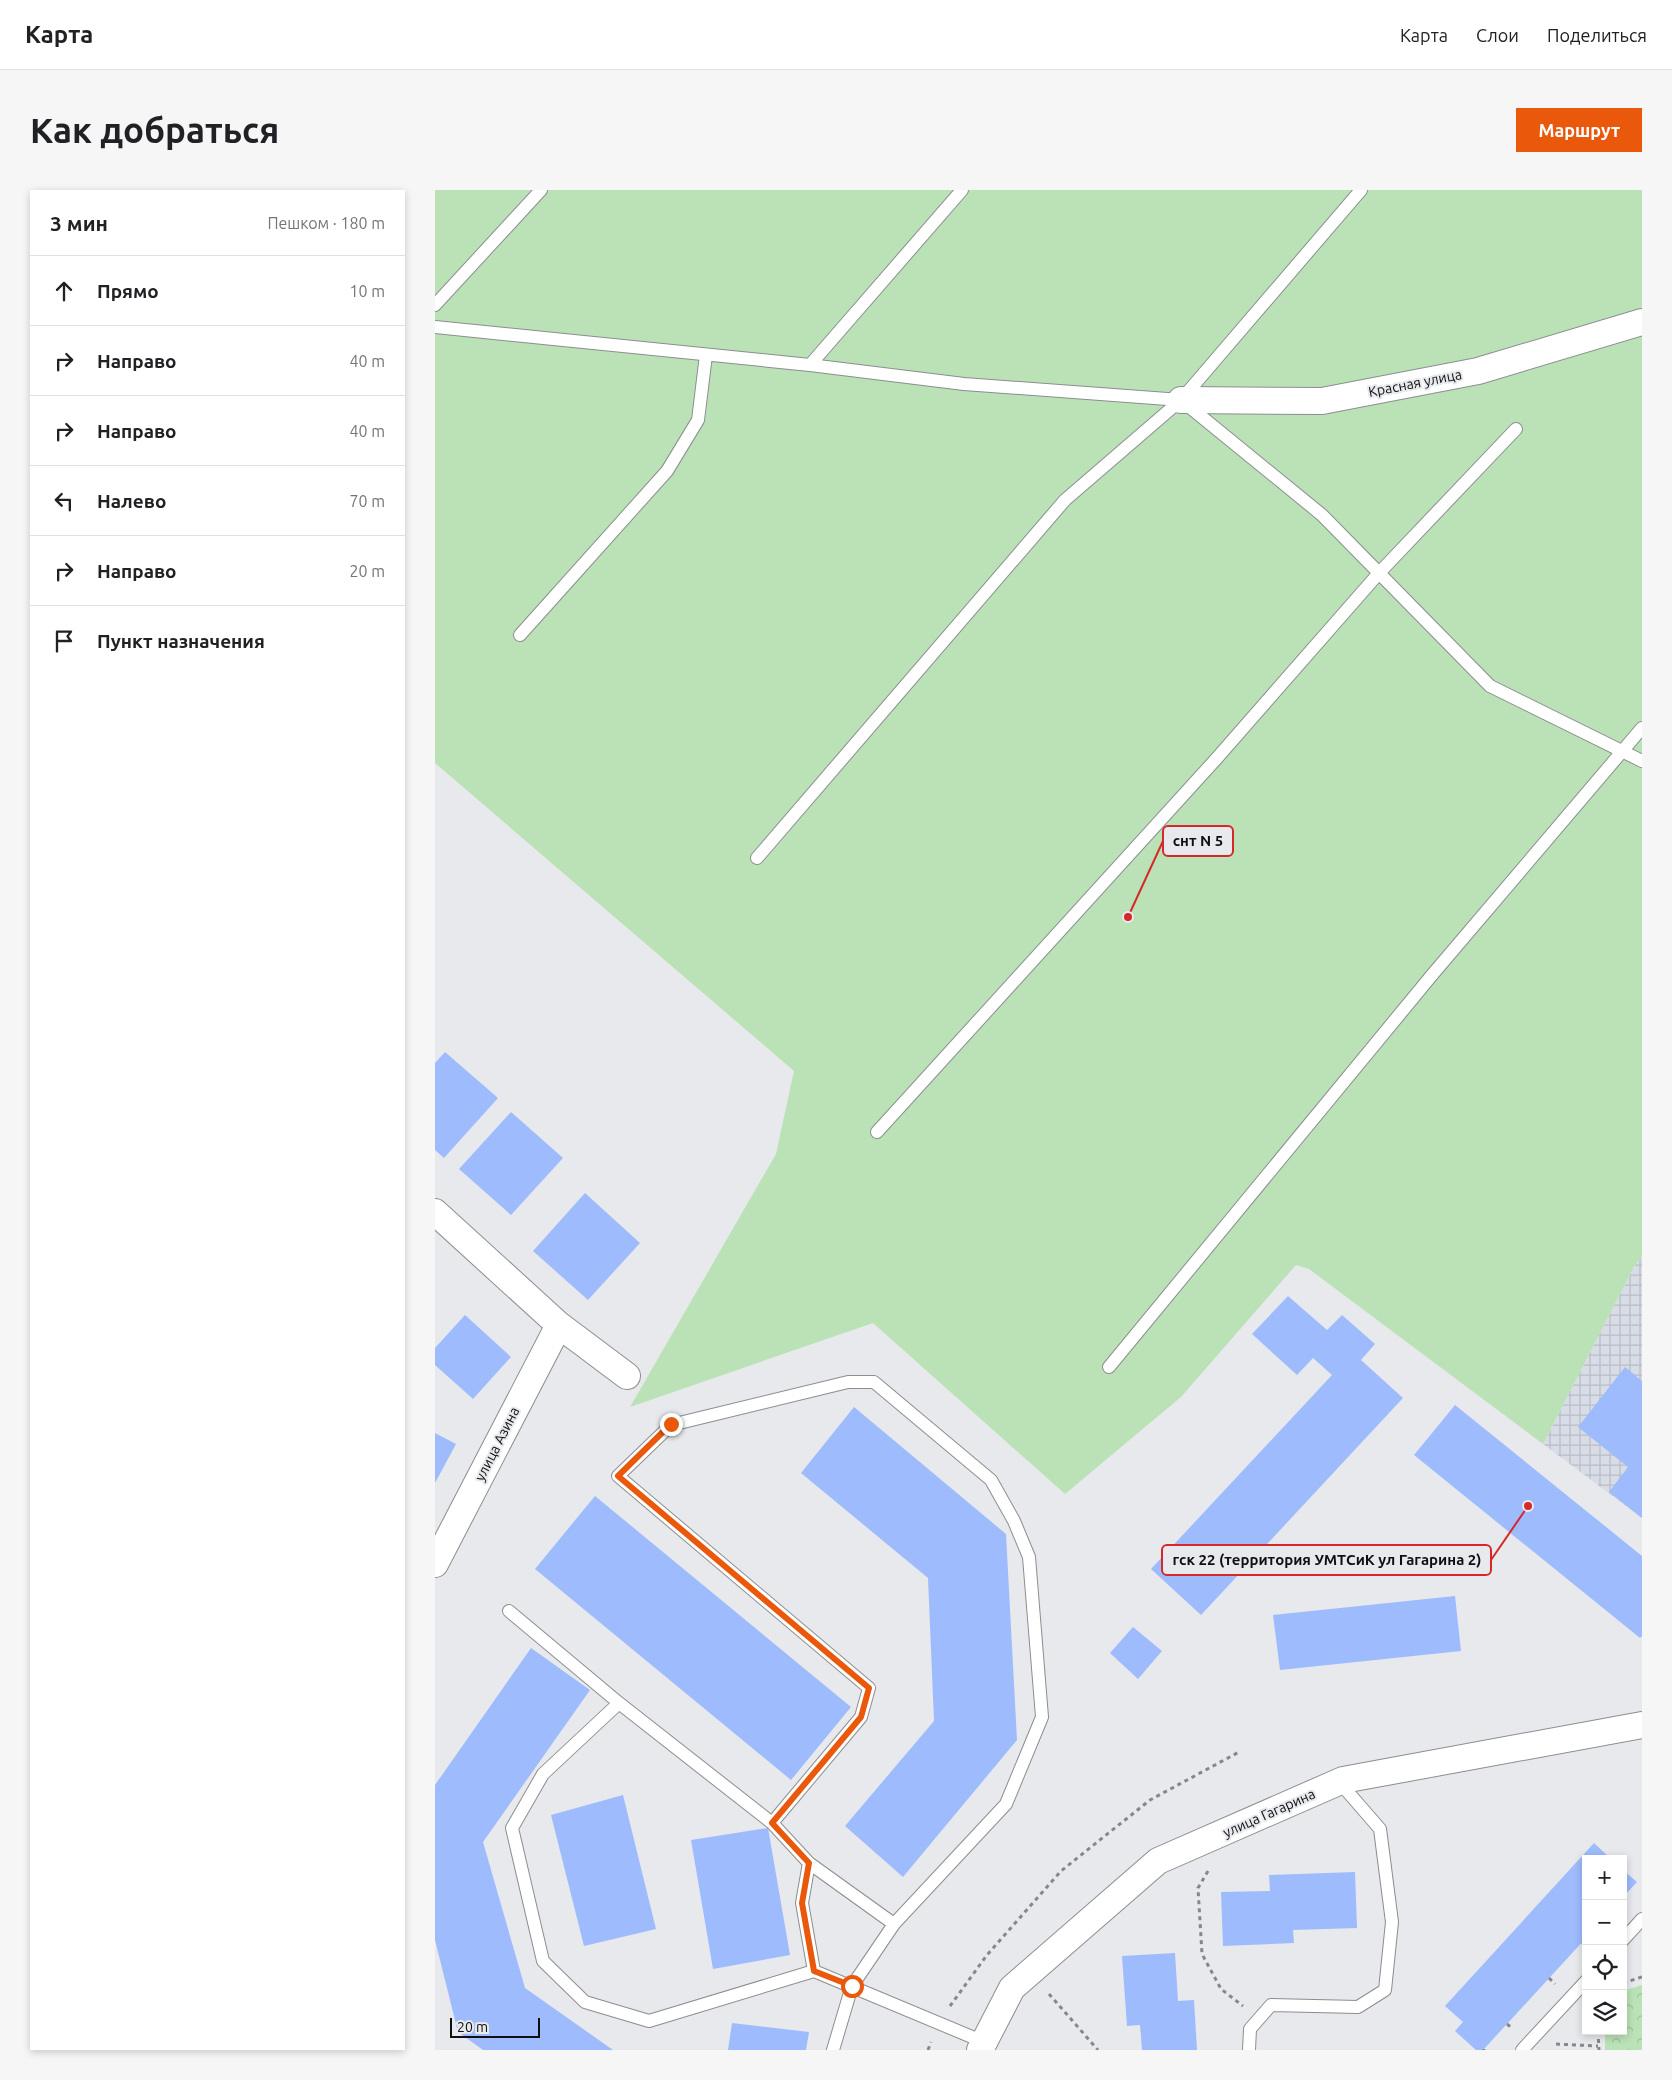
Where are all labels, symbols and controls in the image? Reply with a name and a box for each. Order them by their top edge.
text: Карта [25,21,93,48]
text: Карта [1400,25,1448,45]
text: Слои [1476,25,1519,45]
text: Поделиться [1547,25,1647,45]
button: Маршрут [1516,108,1642,152]
text: Как добраться [30,110,279,150]
text: 3 мин [50,211,108,235]
text: Пешком · 180 m [267,214,385,232]
icon: ahead [50,277,78,305]
text: Прямо [97,280,159,302]
text: 10 m [349,282,385,300]
icon: right [50,347,78,375]
text: Направо [97,350,177,372]
text: 40 m [349,352,385,370]
street label: Красная улица [1367,366,1463,400]
icon: right [50,417,78,445]
text: Направо [97,420,177,442]
text: 40 m [349,422,385,440]
icon: left [50,487,78,515]
text: Налево [97,490,166,512]
text: 70 m [349,492,385,510]
icon: right [50,557,78,585]
text: Направо [97,560,177,582]
text: 20 m [349,562,385,580]
icon: arrive [50,627,78,655]
text: Пункт назначения [97,630,265,652]
callout: снт N 5 [1163,826,1233,856]
text: снт N 5 [1173,832,1223,849]
street label: улица Азина [471,1404,523,1484]
route end [660,1413,683,1436]
callout: гск 22 (территория УМТСиК ул Гагарина 2) [1162,1545,1491,1575]
text: гск 22 (территория УМТСиК ул Гагарина 2) [1173,1551,1482,1568]
street label: улица Гагарина [1220,1786,1318,1840]
map controls [1582,1855,1627,2035]
button: + [1582,1855,1627,1900]
button: − [1582,1900,1627,1945]
button: locate [1582,1945,1627,1990]
route start [841,1975,864,1998]
button: layers [1582,1990,1627,2035]
scale bar [450,2015,540,2038]
text: 20 m [457,2019,488,2035]

